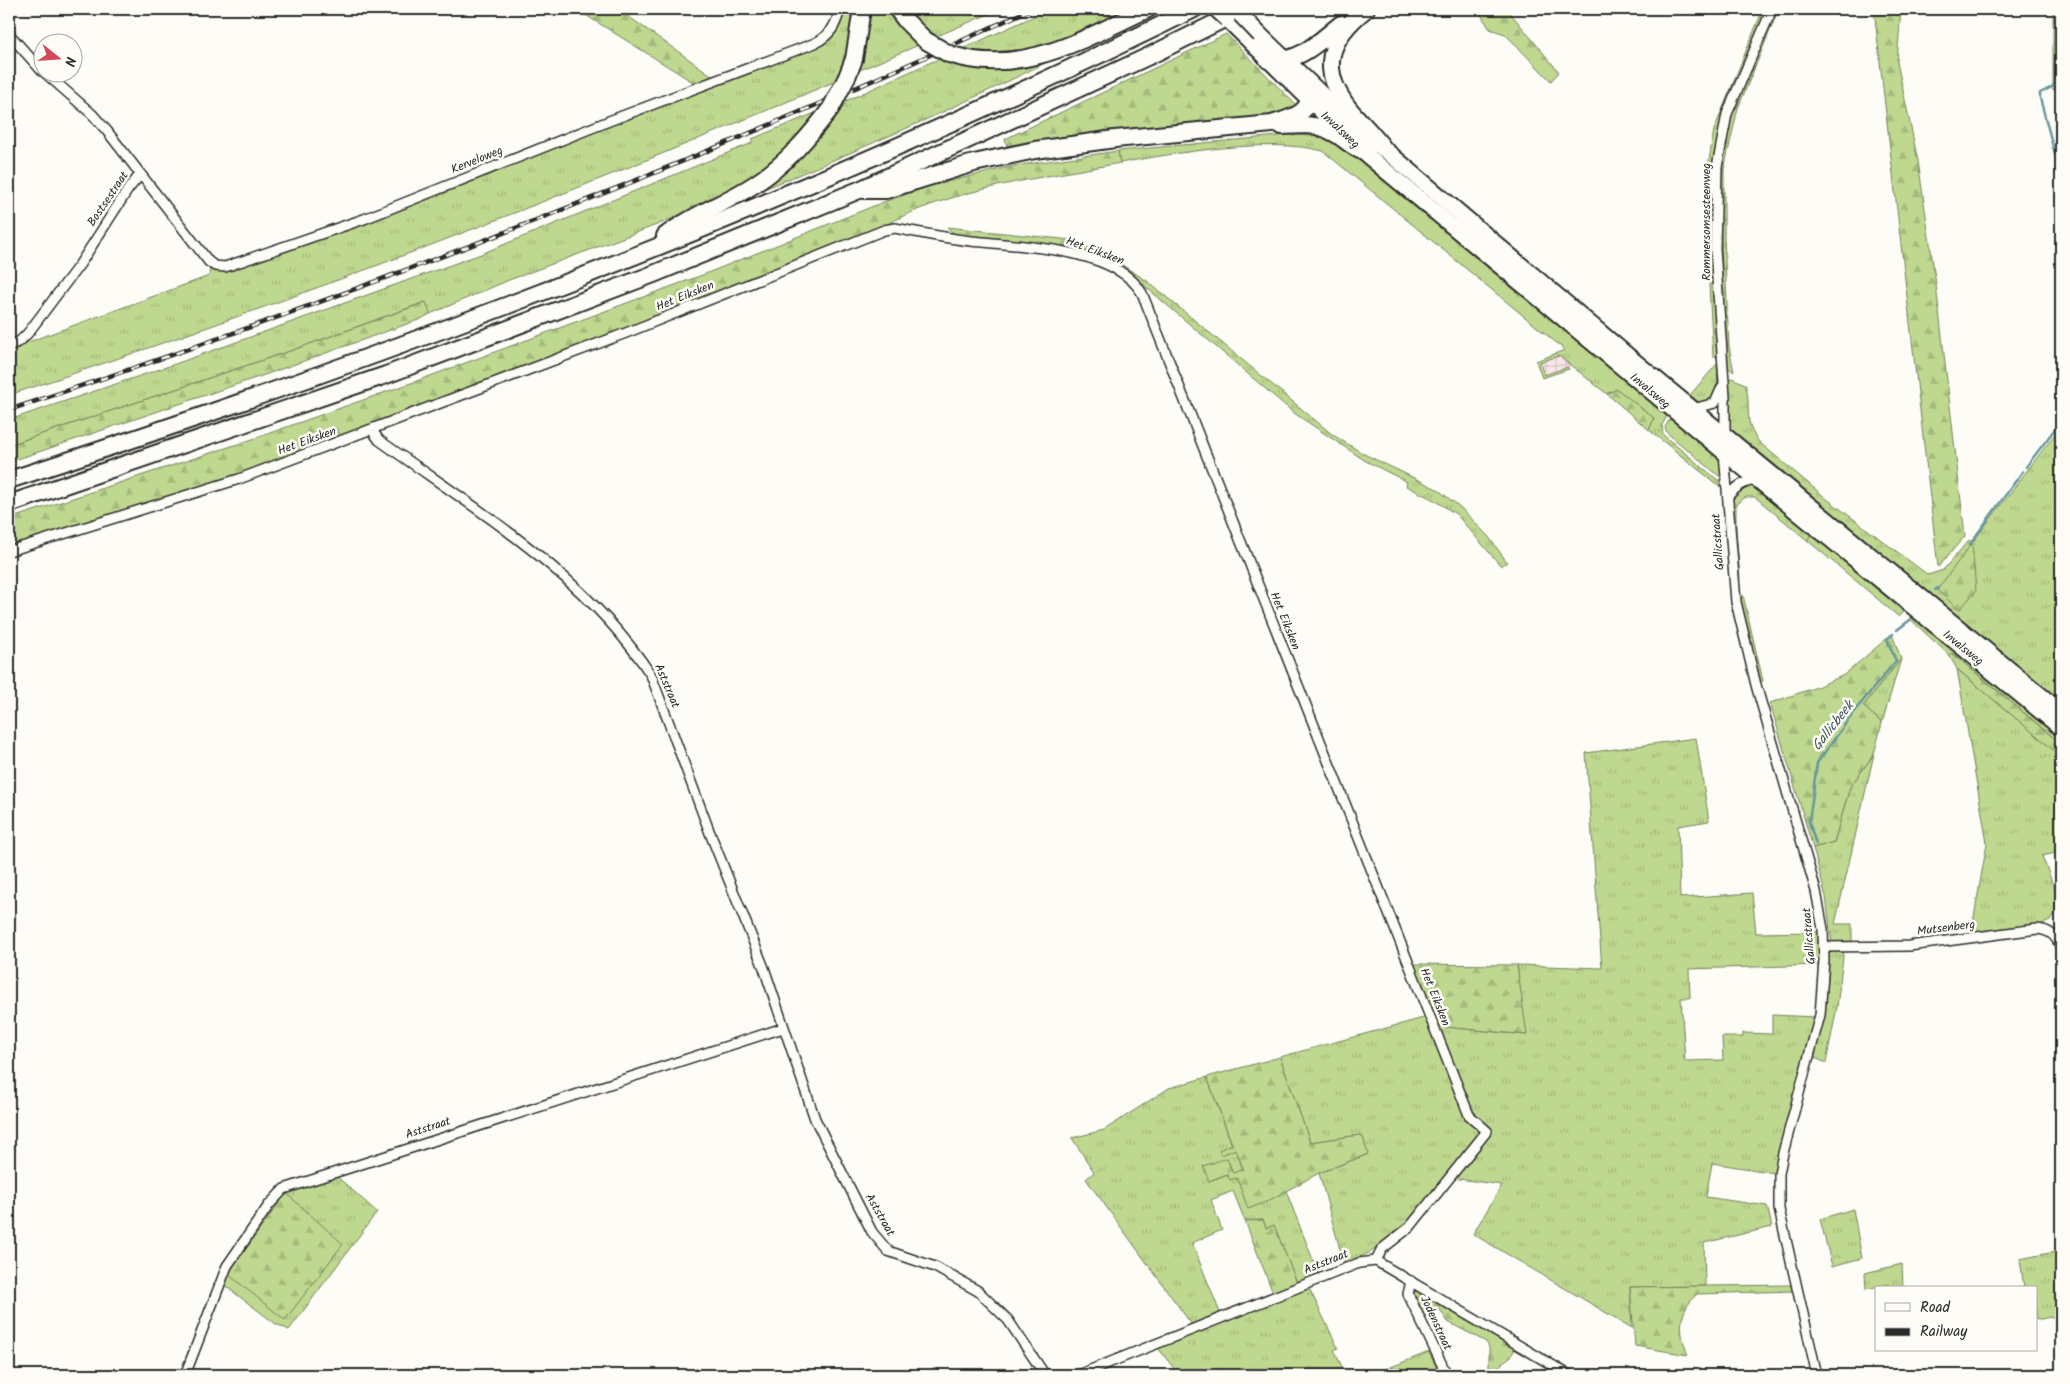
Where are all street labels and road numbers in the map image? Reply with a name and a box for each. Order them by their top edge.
street label: Invalsweg [1316,107,1364,154]
street label: Kerveloweg [448,141,506,179]
street label: Rommersomsesteenweg [1697,163,1716,281]
street label: Bostsestraat [83,167,134,230]
street label: Het Eiksken [1063,232,1127,270]
street label: Het Eiksken [653,276,717,316]
street label: Invalsweg [1625,368,1675,414]
street label: Het Eiksken [275,422,339,460]
street label: Gallicstraat [1707,513,1729,571]
street label: Het Eiksken [1265,589,1305,653]
street label: Invalsweg [1938,625,1988,671]
street label: Aststraat [649,661,685,712]
street label: Gallicstraat [1797,907,1821,965]
street label: Mutsenberg [1916,915,1976,941]
street label: Het Eiksken [1415,965,1455,1029]
street label: Aststraat [403,1112,453,1144]
street label: Aststraat [860,1190,900,1240]
street label: Aststraat [1301,1244,1352,1280]
street label: Jodenstraat [1415,1292,1457,1354]

